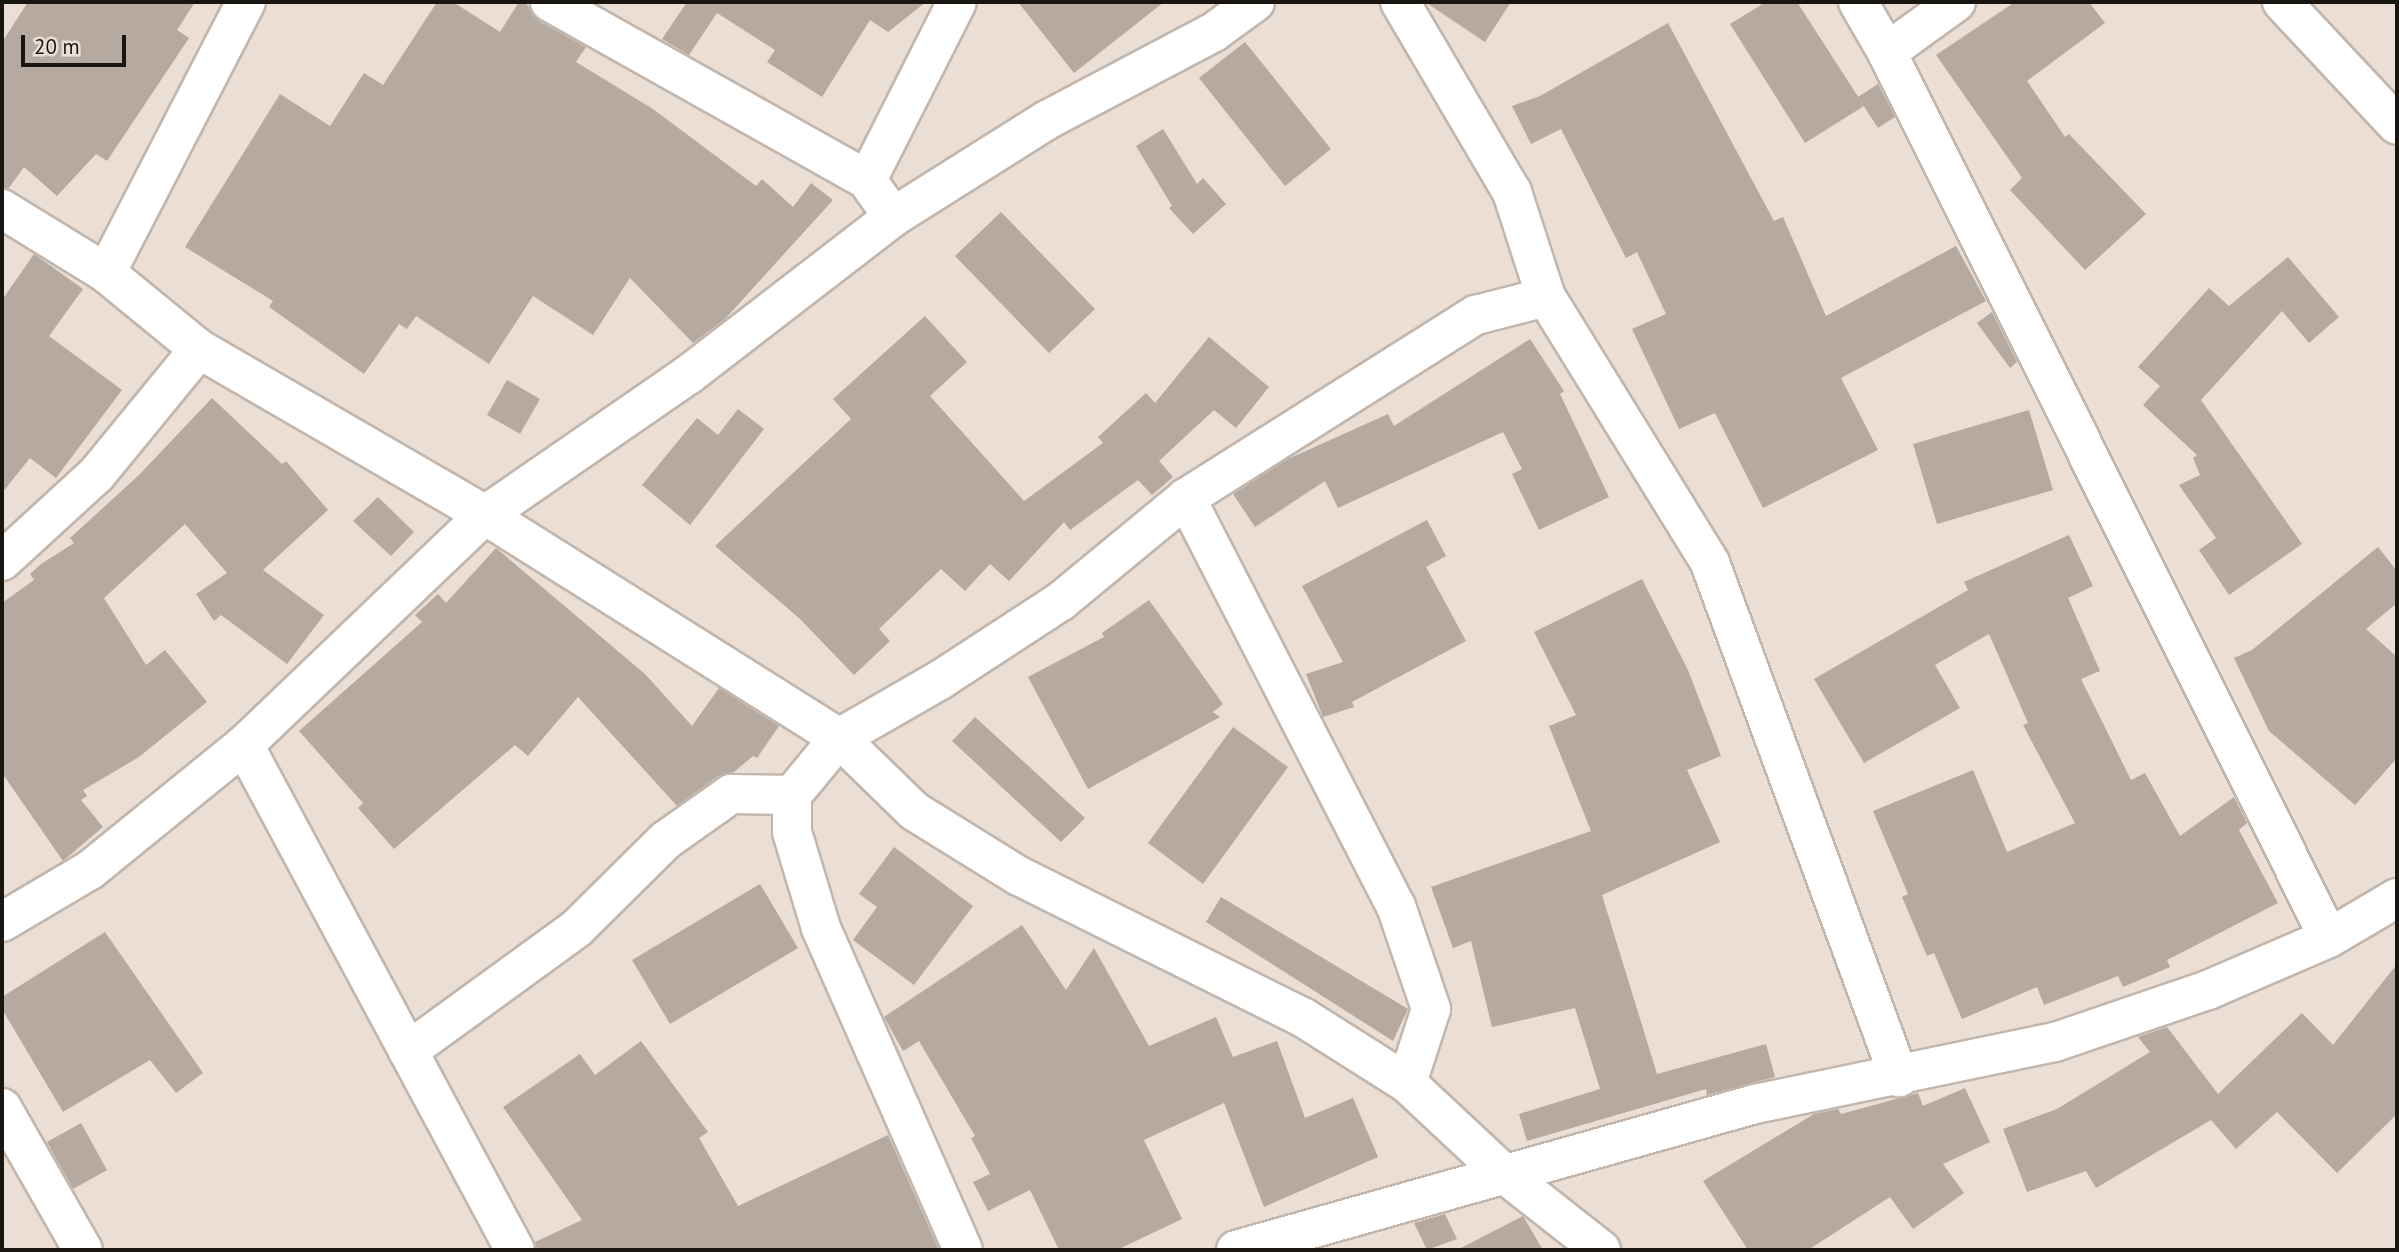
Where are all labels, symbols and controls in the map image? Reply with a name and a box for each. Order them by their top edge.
scale bar [24,21,130,65]
text: 20 m [34,33,80,60]

